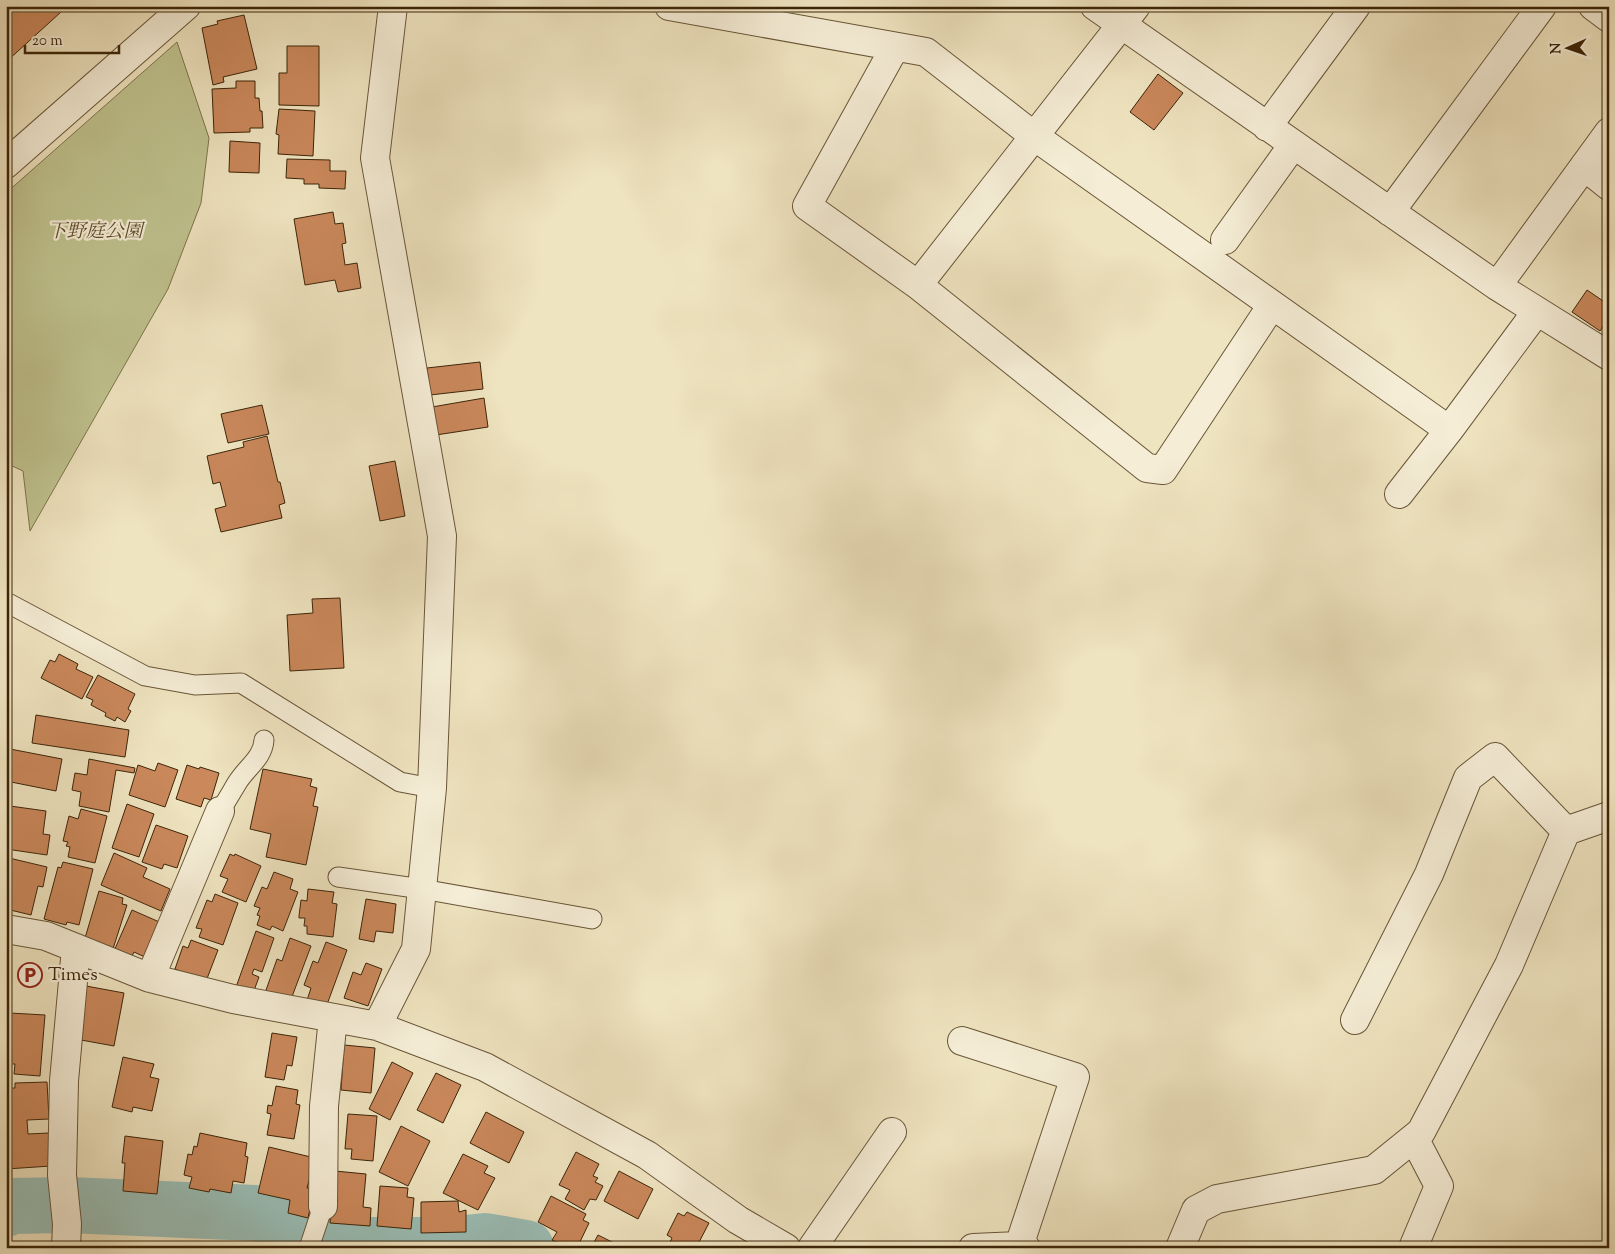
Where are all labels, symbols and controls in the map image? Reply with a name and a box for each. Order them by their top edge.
scale bar [25,22,119,54]
north arrow [1542,22,1592,72]
text: 20 m [32,31,63,52]
text: N [1547,42,1567,54]
park label: 下野庭公園 [47,219,145,246]
parking icon: Times [17,962,43,988]
place label: Times [48,962,98,989]

